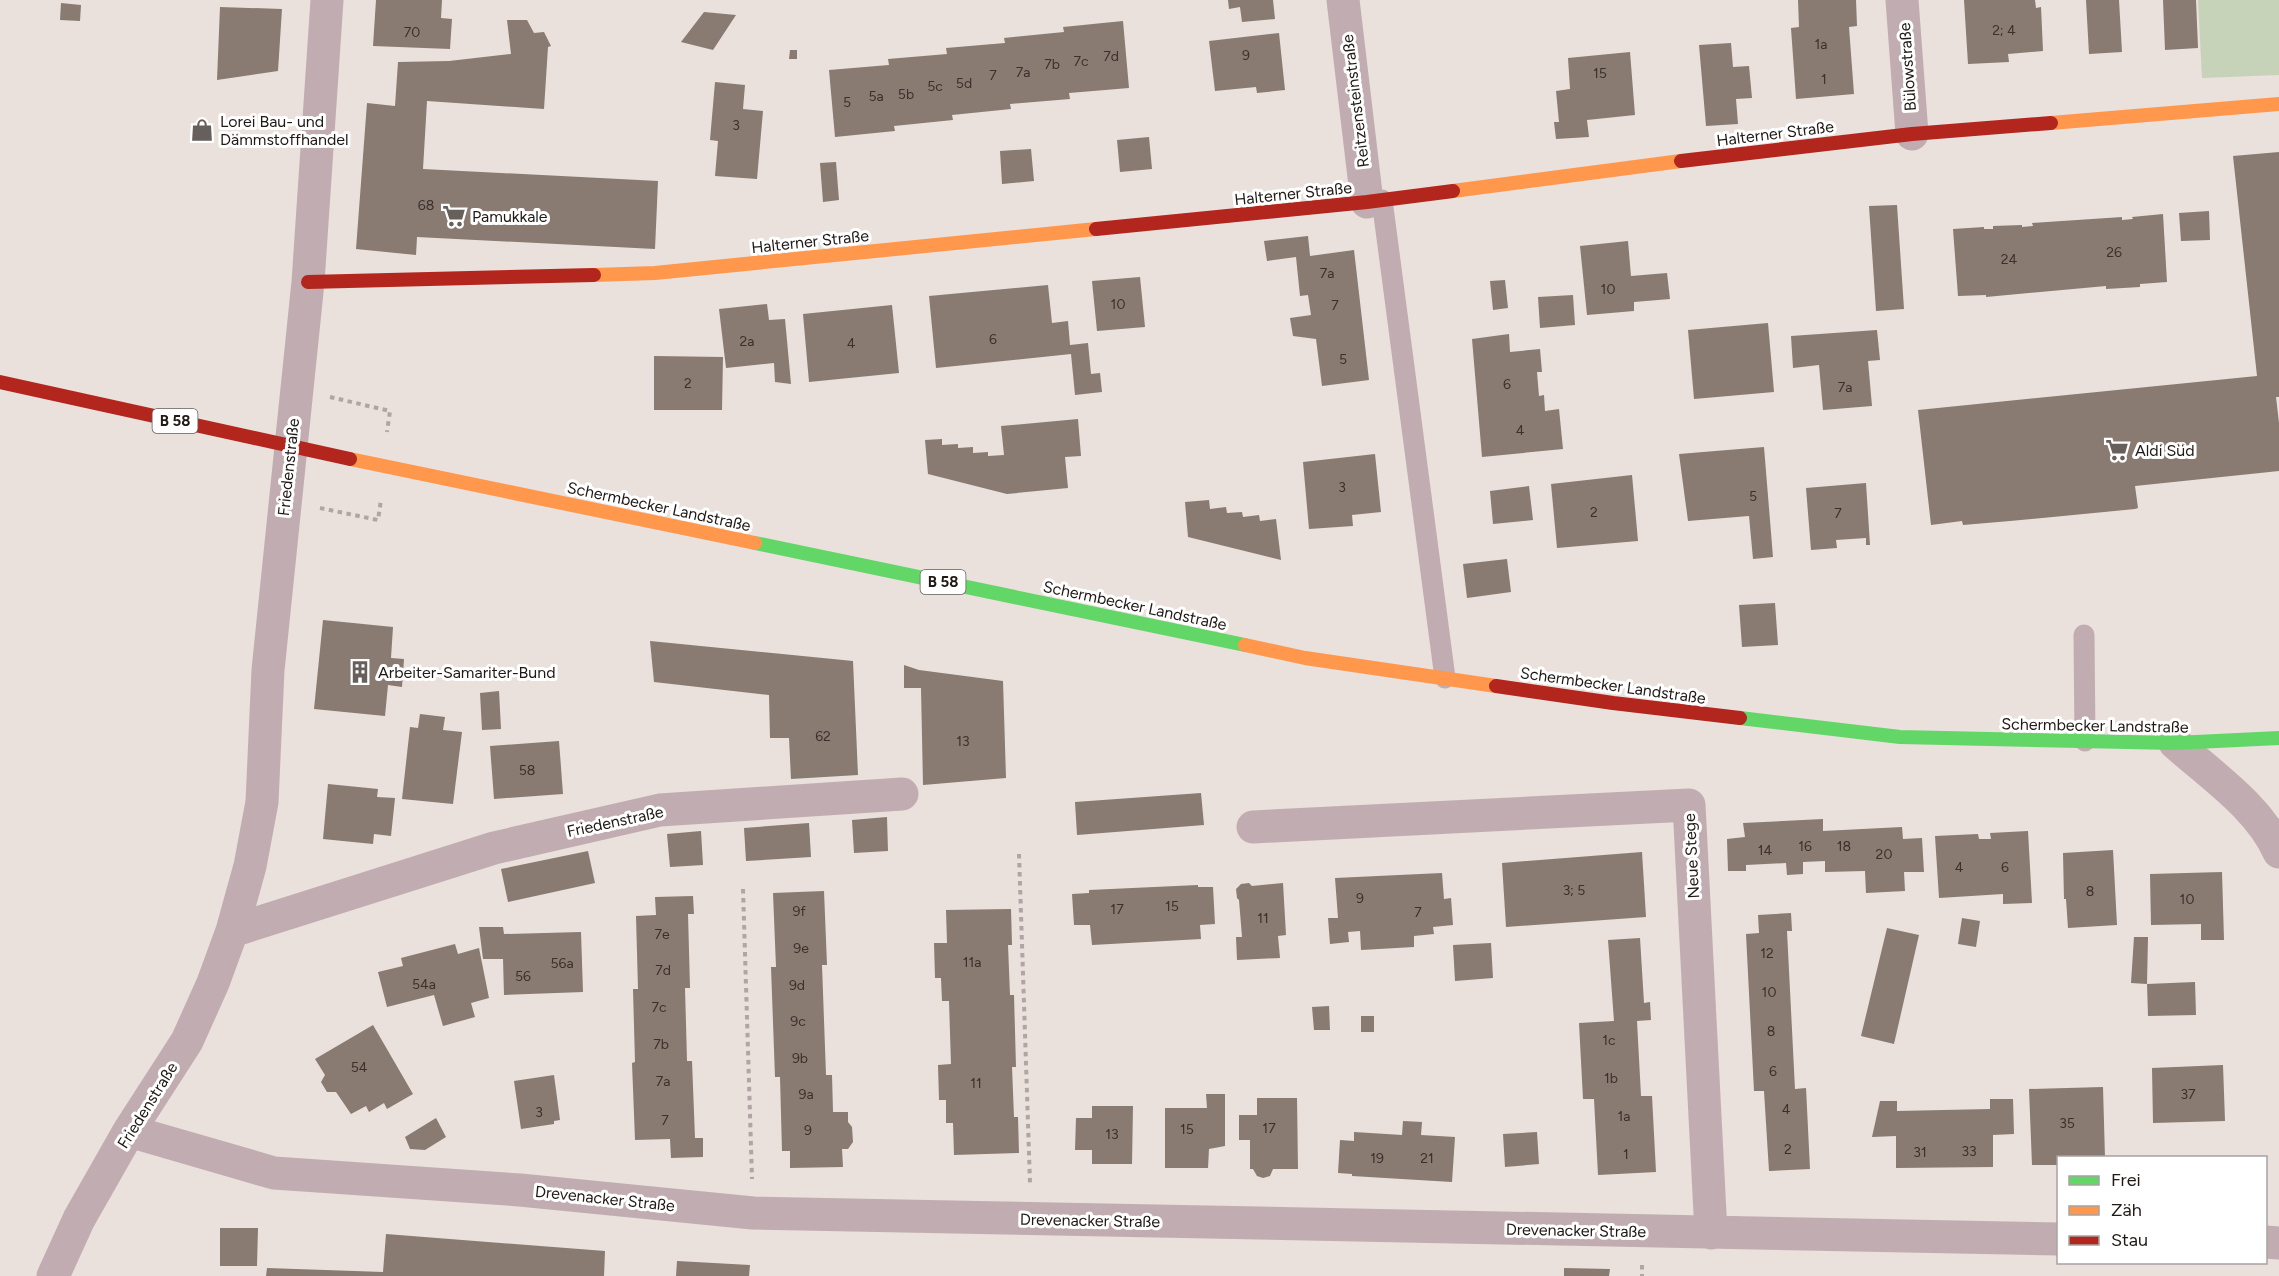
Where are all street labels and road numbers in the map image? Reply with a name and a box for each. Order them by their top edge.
street label: Bülowstraße [1895,22,1920,112]
street label: Reitzensteinstraße [1338,33,1373,168]
street label: Halterner Straße [1715,117,1835,150]
street label: Halterner Straße [1233,178,1353,209]
street label: Halterner Straße [750,226,870,257]
road number: B 58 [152,409,198,433]
street label: Friedenstraße [274,417,303,517]
street label: Schermbecker Landstraße [565,478,753,535]
road number: B 58 [920,570,966,594]
street label: Schermbecker Landstraße [1041,577,1229,634]
street label: Schermbecker Landstraße [1519,663,1707,708]
street label: Schermbecker Landstraße [2001,714,2189,737]
street label: Friedenstraße [565,802,665,841]
street label: Neue Stege [1680,813,1703,899]
street label: Friedenstraße [113,1058,182,1152]
street label: Drevenacker Straße [534,1182,676,1215]
street label: Drevenacker Straße [1020,1210,1161,1231]
street label: Drevenacker Straße [1506,1220,1647,1241]

